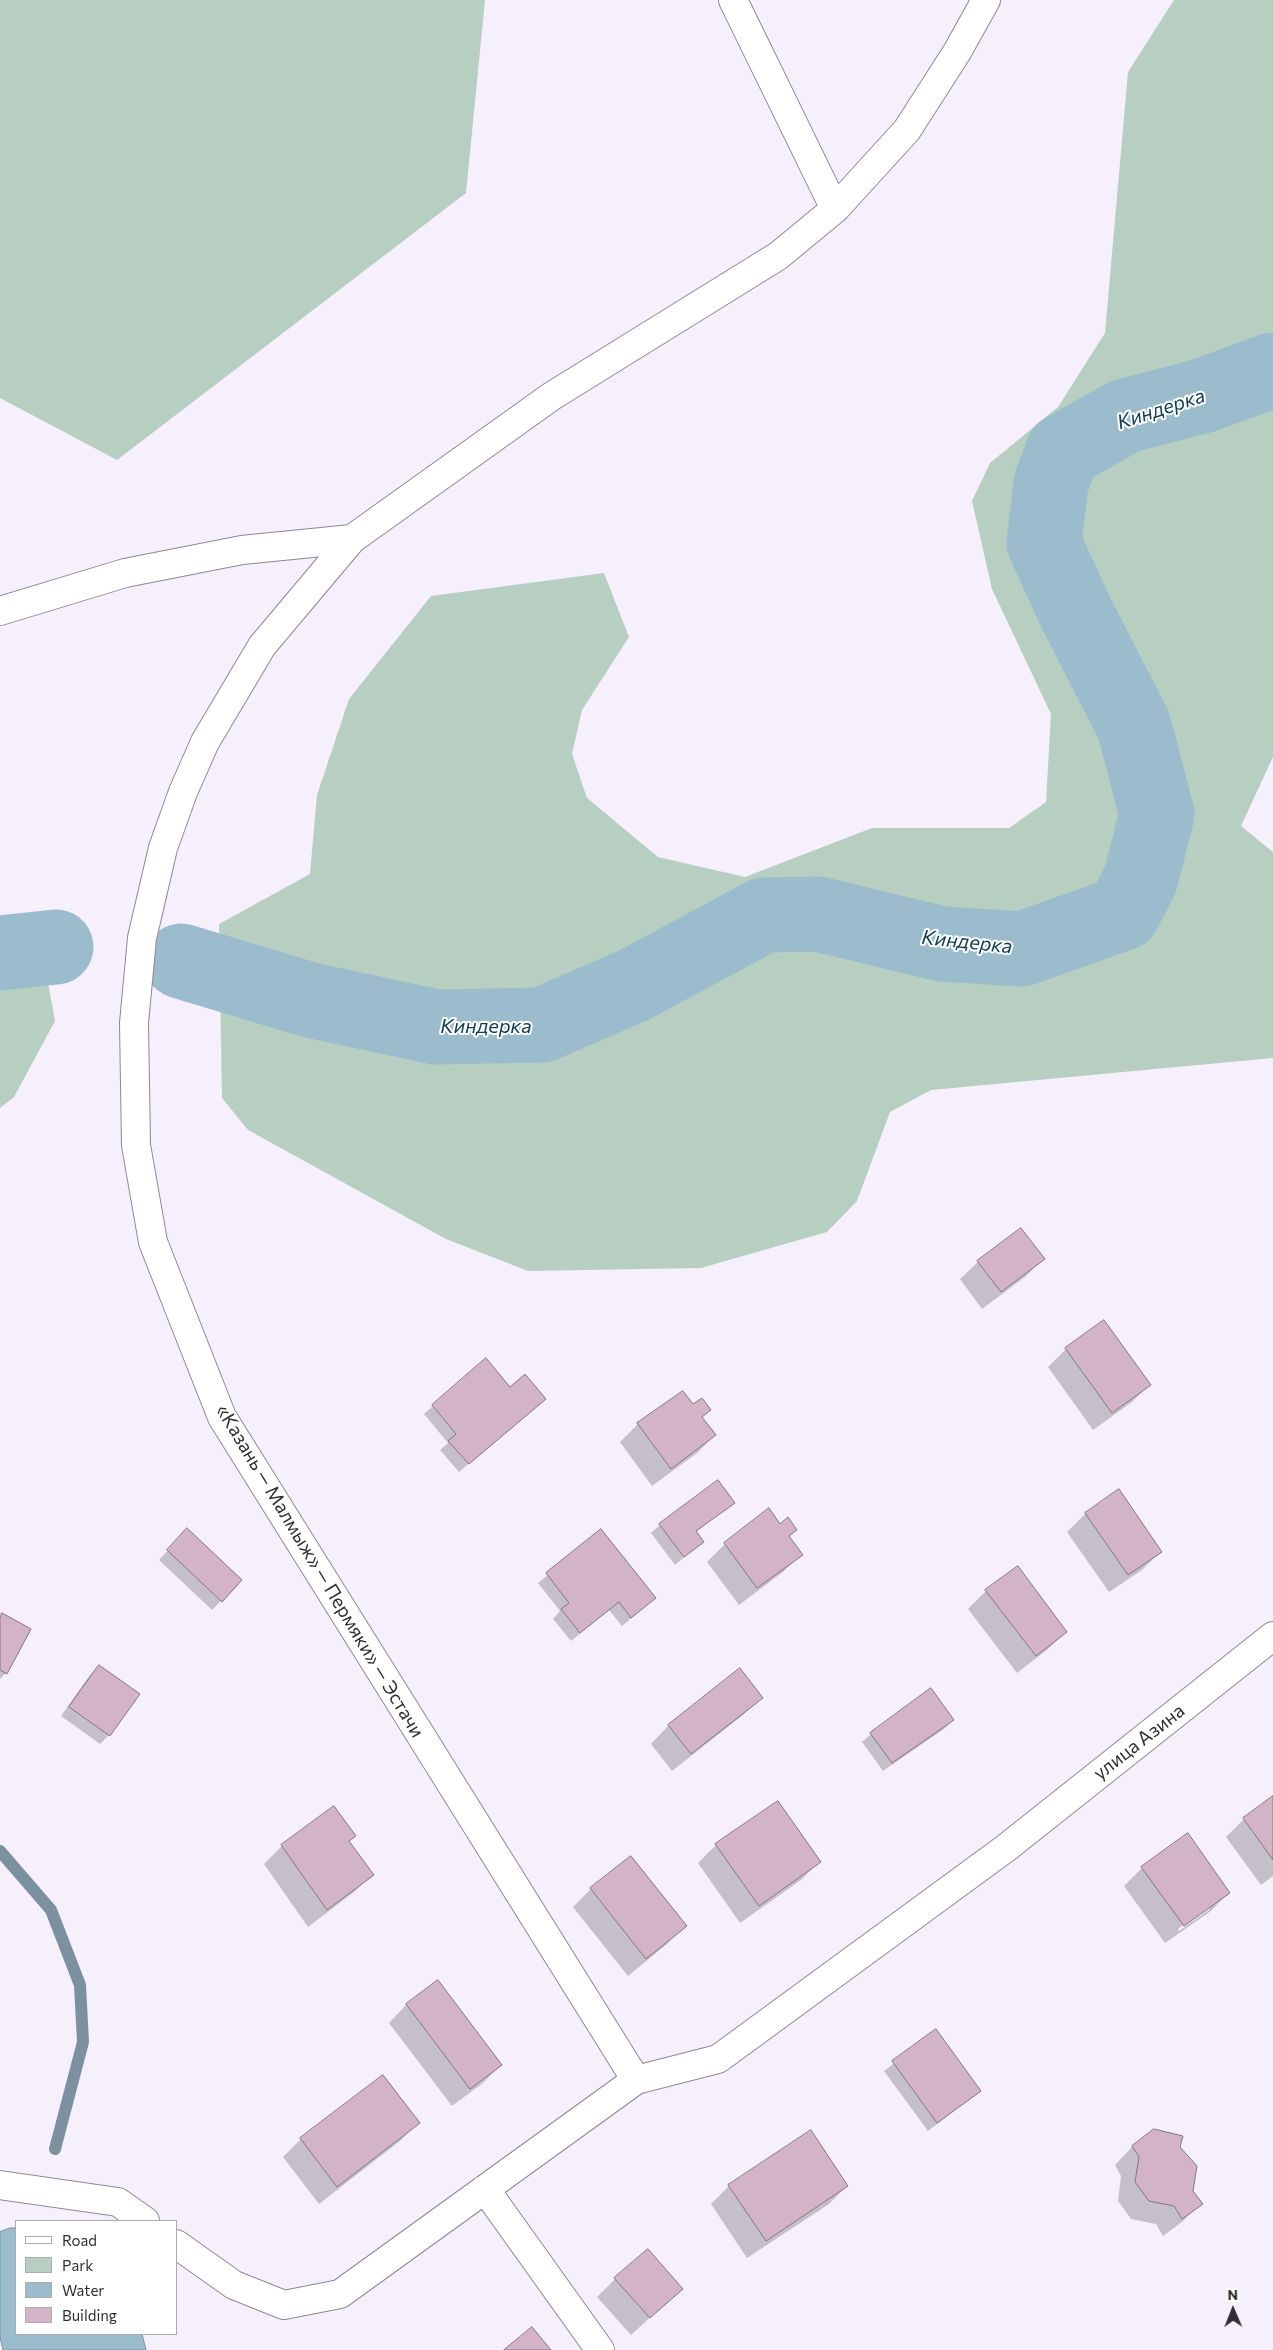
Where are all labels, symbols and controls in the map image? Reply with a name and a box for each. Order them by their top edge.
water label: Киндерка [1114,383,1208,435]
water label: Киндерка [920,925,1014,959]
water label: Киндерка [440,1014,532,1038]
street label: «Казань — Малмыж» — Пермяки» — Эстачи [211,1400,429,1742]
street label: улица Азина [1089,1699,1189,1785]
legend [15,2220,178,2335]
text: Road [62,2231,97,2249]
text: Park [62,2256,93,2274]
text: Water [62,2281,104,2299]
north arrow [1208,2285,1258,2335]
text: N [1227,2286,1238,2303]
text: Building [62,2306,117,2324]

